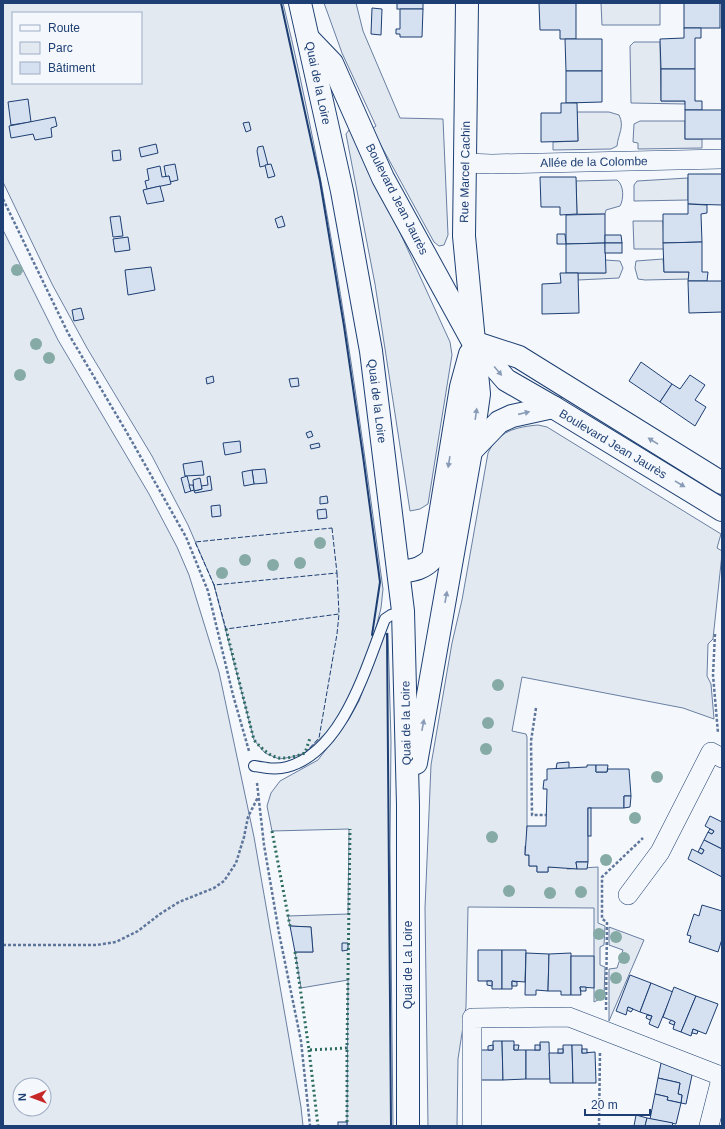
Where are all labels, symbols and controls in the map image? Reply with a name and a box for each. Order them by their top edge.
legend [12,12,142,84]
text: Route [48,21,80,35]
street label: Quai de la Loire [302,40,334,126]
text: Parc [48,41,73,55]
text: Bâtiment [48,61,96,75]
street label: Rue Marcel Cachin [457,121,473,223]
street label: Boulevard Jean Jaurès [363,141,431,257]
street label: Allée de la Colombe [540,154,648,170]
street label: Quai de la Loire [365,358,389,444]
one-way arrow [494,366,503,377]
street label: Boulevard Jean Jaurès [557,406,669,482]
one-way arrow [473,408,479,420]
one-way arrow [518,410,530,416]
one-way arrow [647,437,659,444]
one-way arrow [446,456,452,468]
one-way arrow [674,481,686,488]
one-way arrow [443,591,449,604]
street label: Quai de la Loire [398,680,414,765]
one-way arrow [420,719,426,732]
street label: Quai de La Loire [401,920,415,1009]
north arrow [12,1077,52,1117]
scale bar [585,1091,650,1117]
text: N [16,1093,28,1101]
text: 20 m [591,1098,618,1112]

